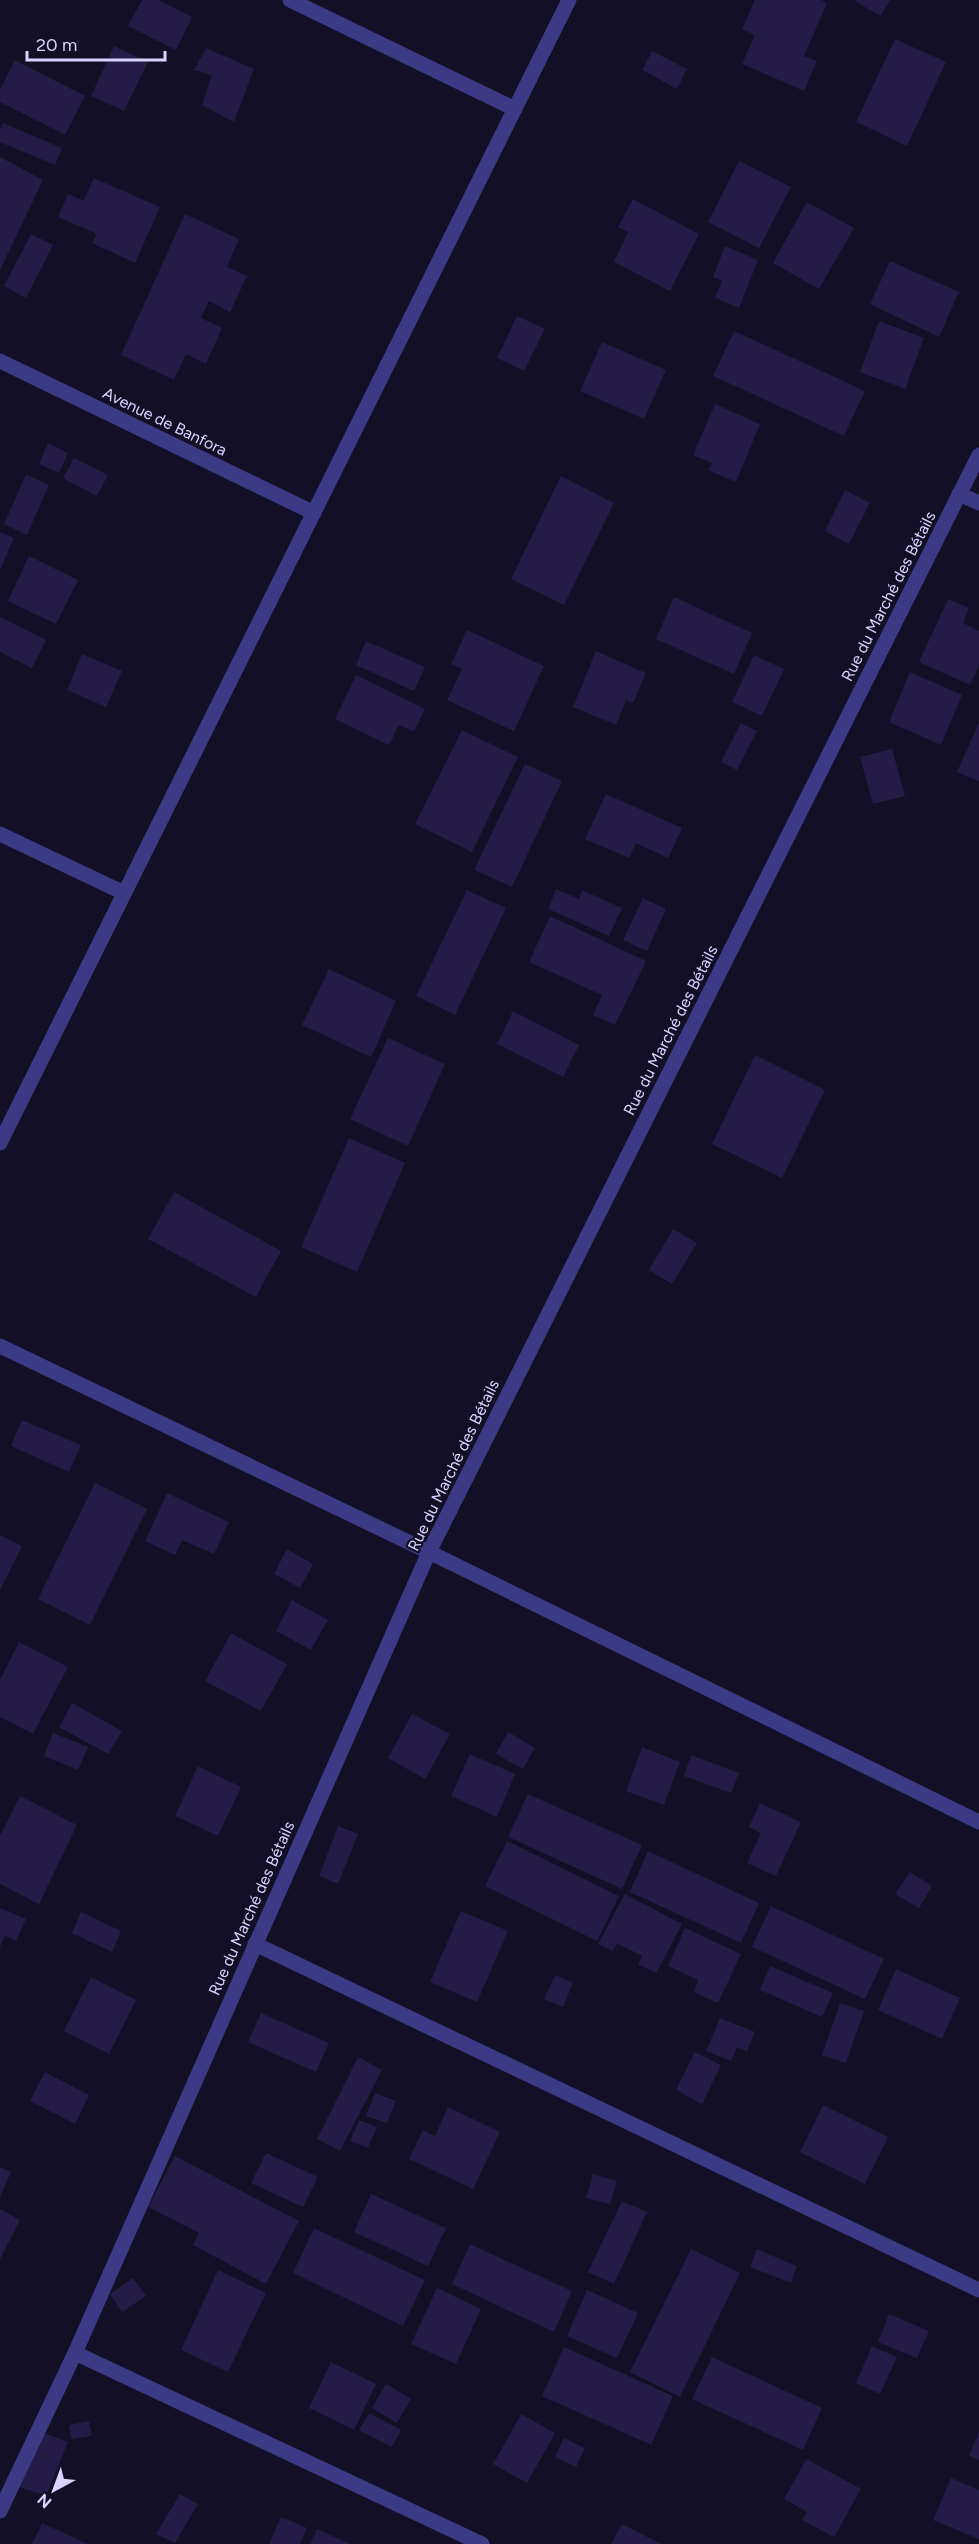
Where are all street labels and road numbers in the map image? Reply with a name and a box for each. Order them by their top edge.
street label: Avenue de Banfora [100,383,230,460]
street label: Rue du Marché des Bétails [837,508,940,684]
street label: Rue du Marché des Bétails [619,942,722,1118]
street label: Rue du Marché des Bétails [404,1376,503,1554]
street label: Rue du Marché des Bétails [205,1818,298,1998]

